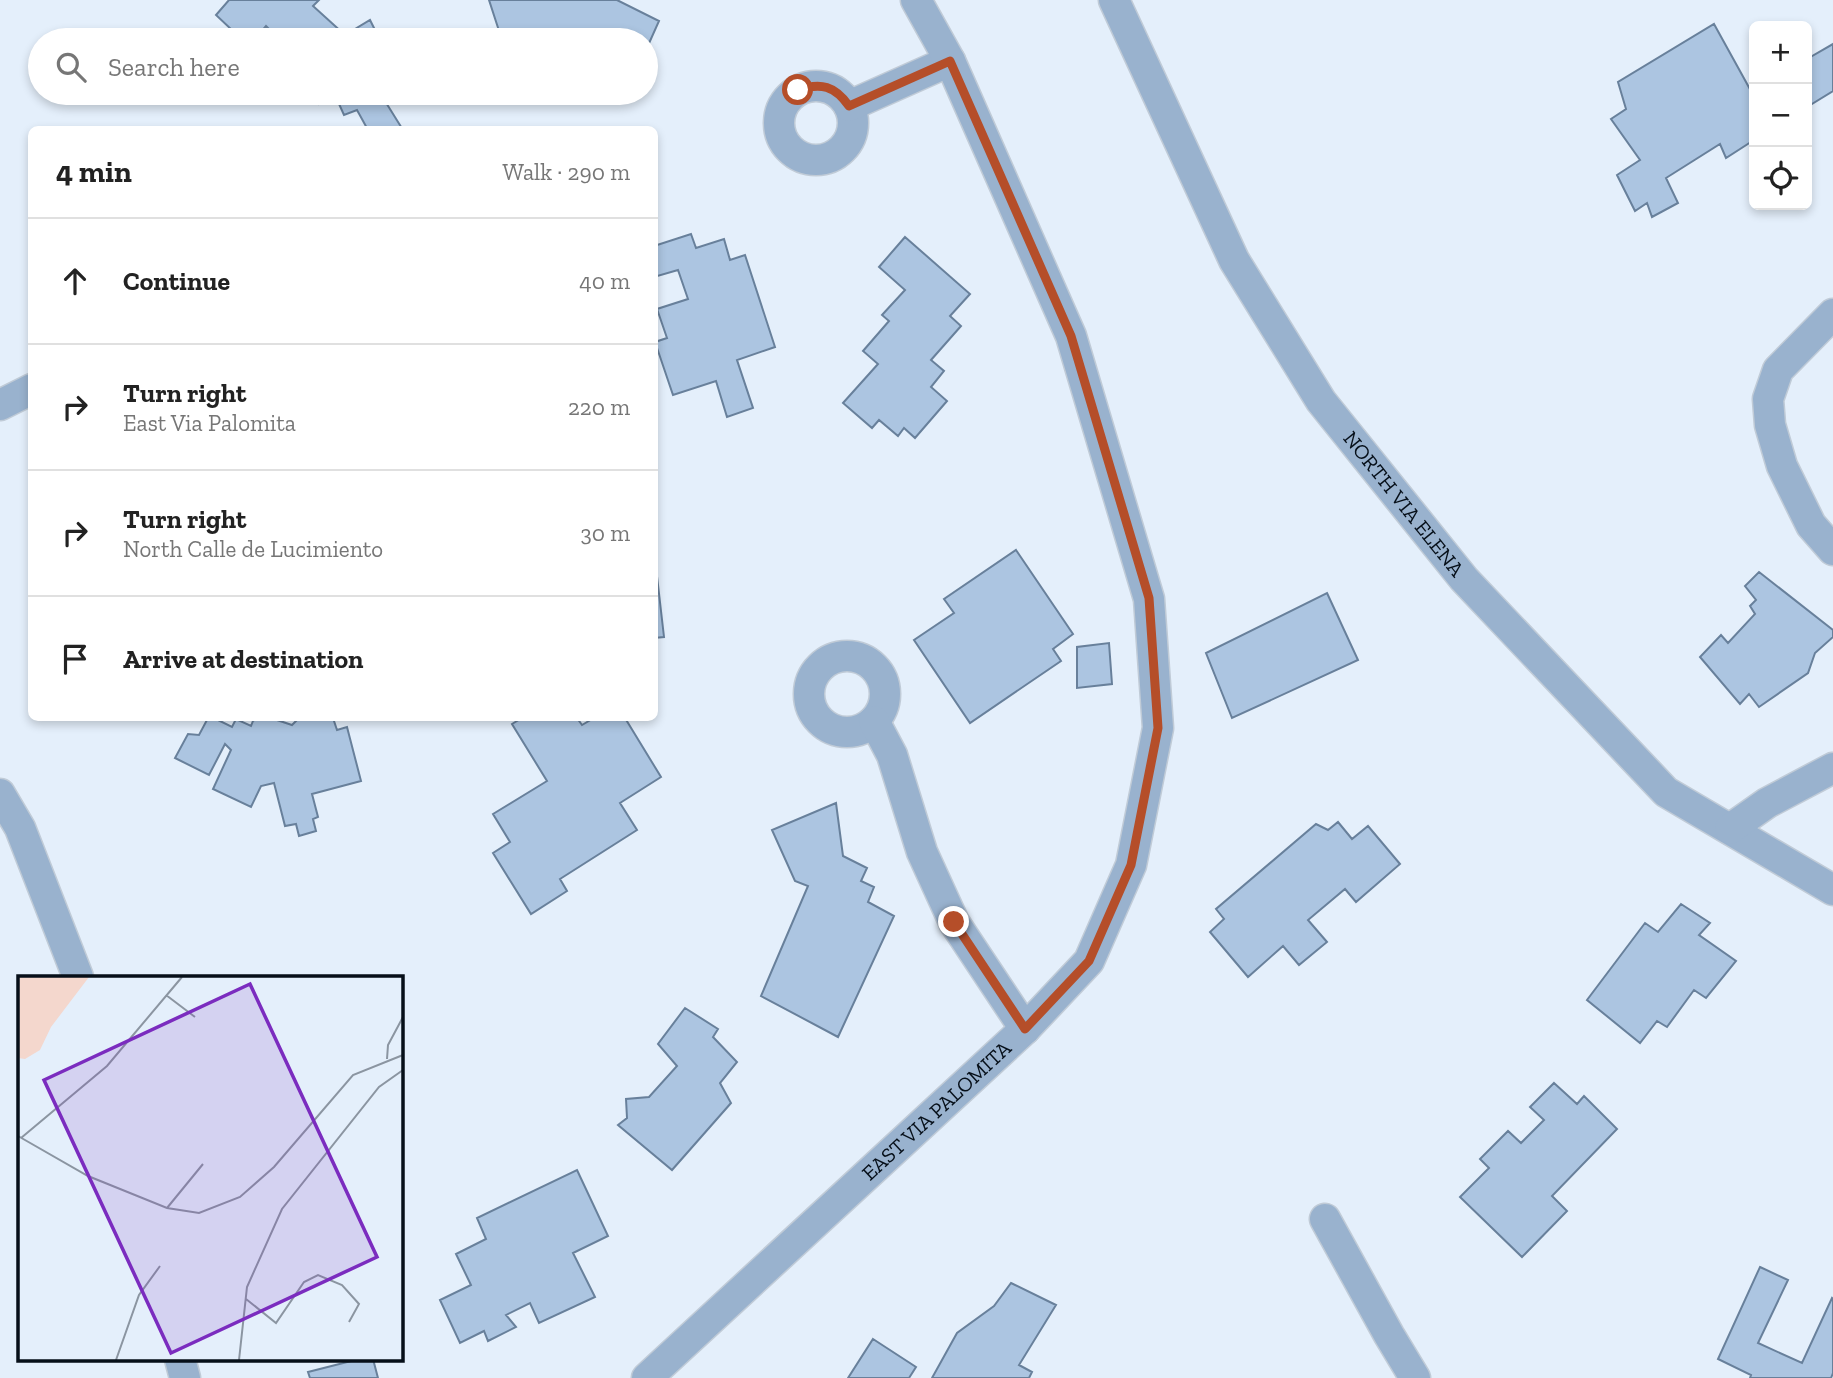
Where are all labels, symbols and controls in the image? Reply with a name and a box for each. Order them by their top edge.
map controls [1749,21,1812,210]
button: + [1749,21,1812,84]
search box [28,28,658,105]
icon: search [52,48,90,86]
text: Search here [108,51,240,83]
route start [782,74,813,105]
button: − [1749,84,1812,147]
button: locate [1749,147,1812,210]
text: 4 min [56,154,132,190]
text: Walk · 290 m [502,158,630,186]
icon: ahead [56,262,94,300]
text: Continue [123,265,230,297]
text: 40 m [579,267,630,295]
text: Turn right [123,377,246,409]
icon: right [56,388,94,426]
text: 220 m [568,393,630,421]
text: East Via Palomita [123,409,296,437]
street label: NORTH VIA ELENA [1338,426,1470,581]
text: Turn right [123,503,246,535]
icon: right [56,514,94,552]
text: 30 m [580,519,630,547]
text: North Calle de Lucimiento [123,535,383,563]
icon: arrive [56,640,94,678]
text: Arrive at destination [123,643,363,675]
route end [938,906,969,937]
inset map [18,976,402,1360]
street label: EAST VIA PALOMITA [856,1035,1016,1185]

